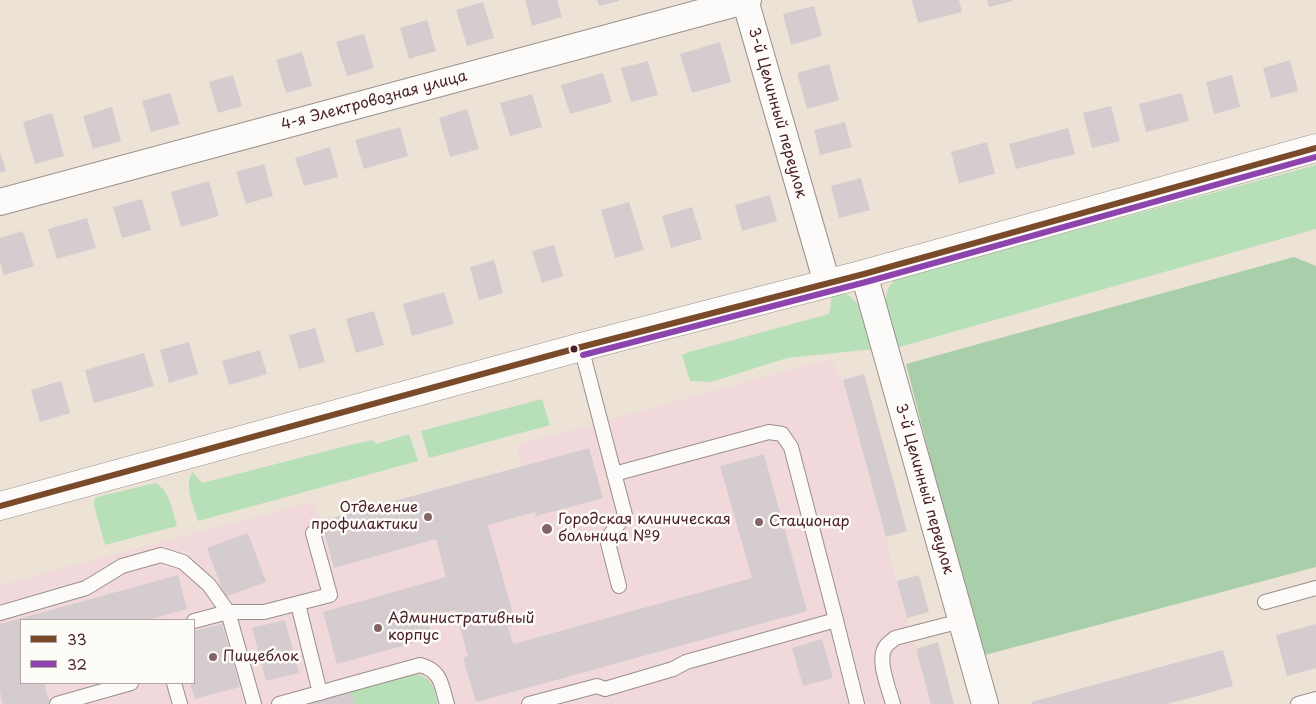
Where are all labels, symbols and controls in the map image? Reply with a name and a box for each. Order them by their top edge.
street label: 3-й Целинный переулок [744,26,810,200]
street label: 4-я Электровозная улица [279,67,469,135]
unlabelled marker [569,344,579,354]
street label: 3-й Целинный переулок [891,402,957,576]
place label: Отделение профилактики [311,499,418,534]
marker: Отделение профилактики [422,511,434,523]
place label: Городская клиническая больница №9 [558,511,731,546]
place label: Стационар [769,513,850,531]
marker: Стационар [753,516,765,528]
marker: Городская клиническая больница №9 [540,522,554,536]
place label: Административный корпус [388,610,534,645]
legend [20,619,195,684]
marker: Административный корпус [372,622,384,634]
text: 33 [67,627,87,650]
place label: Пищеблок [223,648,299,666]
marker: Пищеблок [207,651,219,663]
text: 32 [67,652,87,675]

